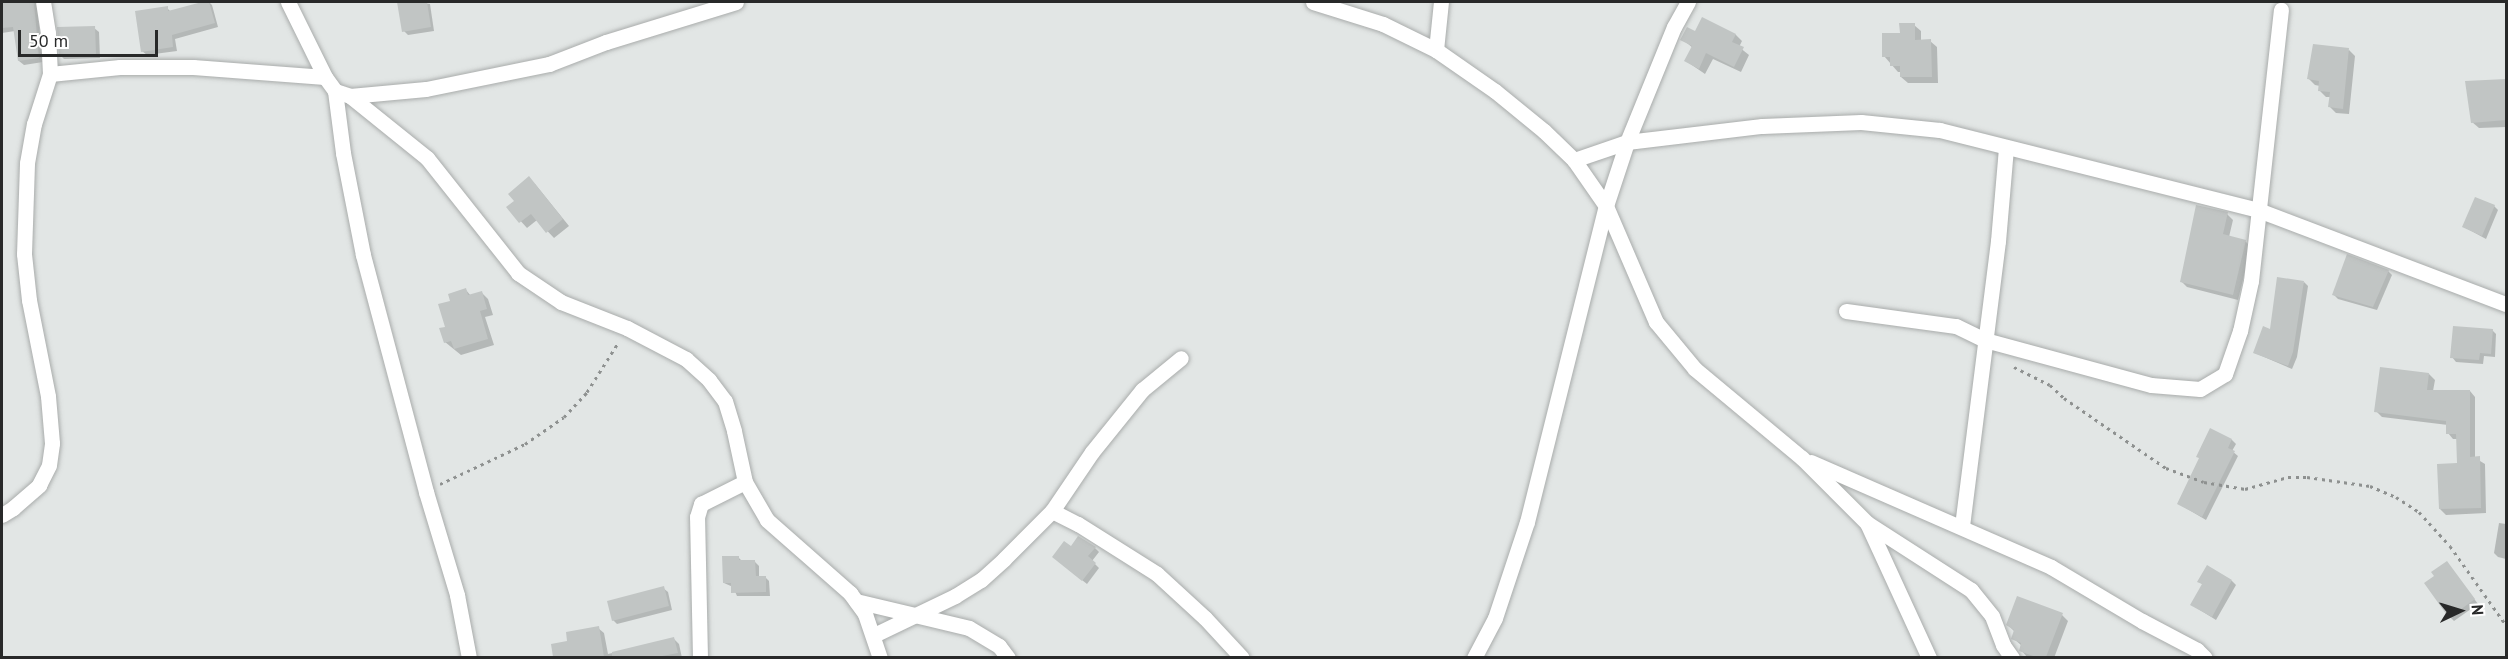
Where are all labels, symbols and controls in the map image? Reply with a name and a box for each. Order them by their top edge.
scale bar [21,18,160,56]
text: 50 m [29,29,68,52]
north arrow [2430,581,2490,641]
text: N [2468,604,2488,616]

